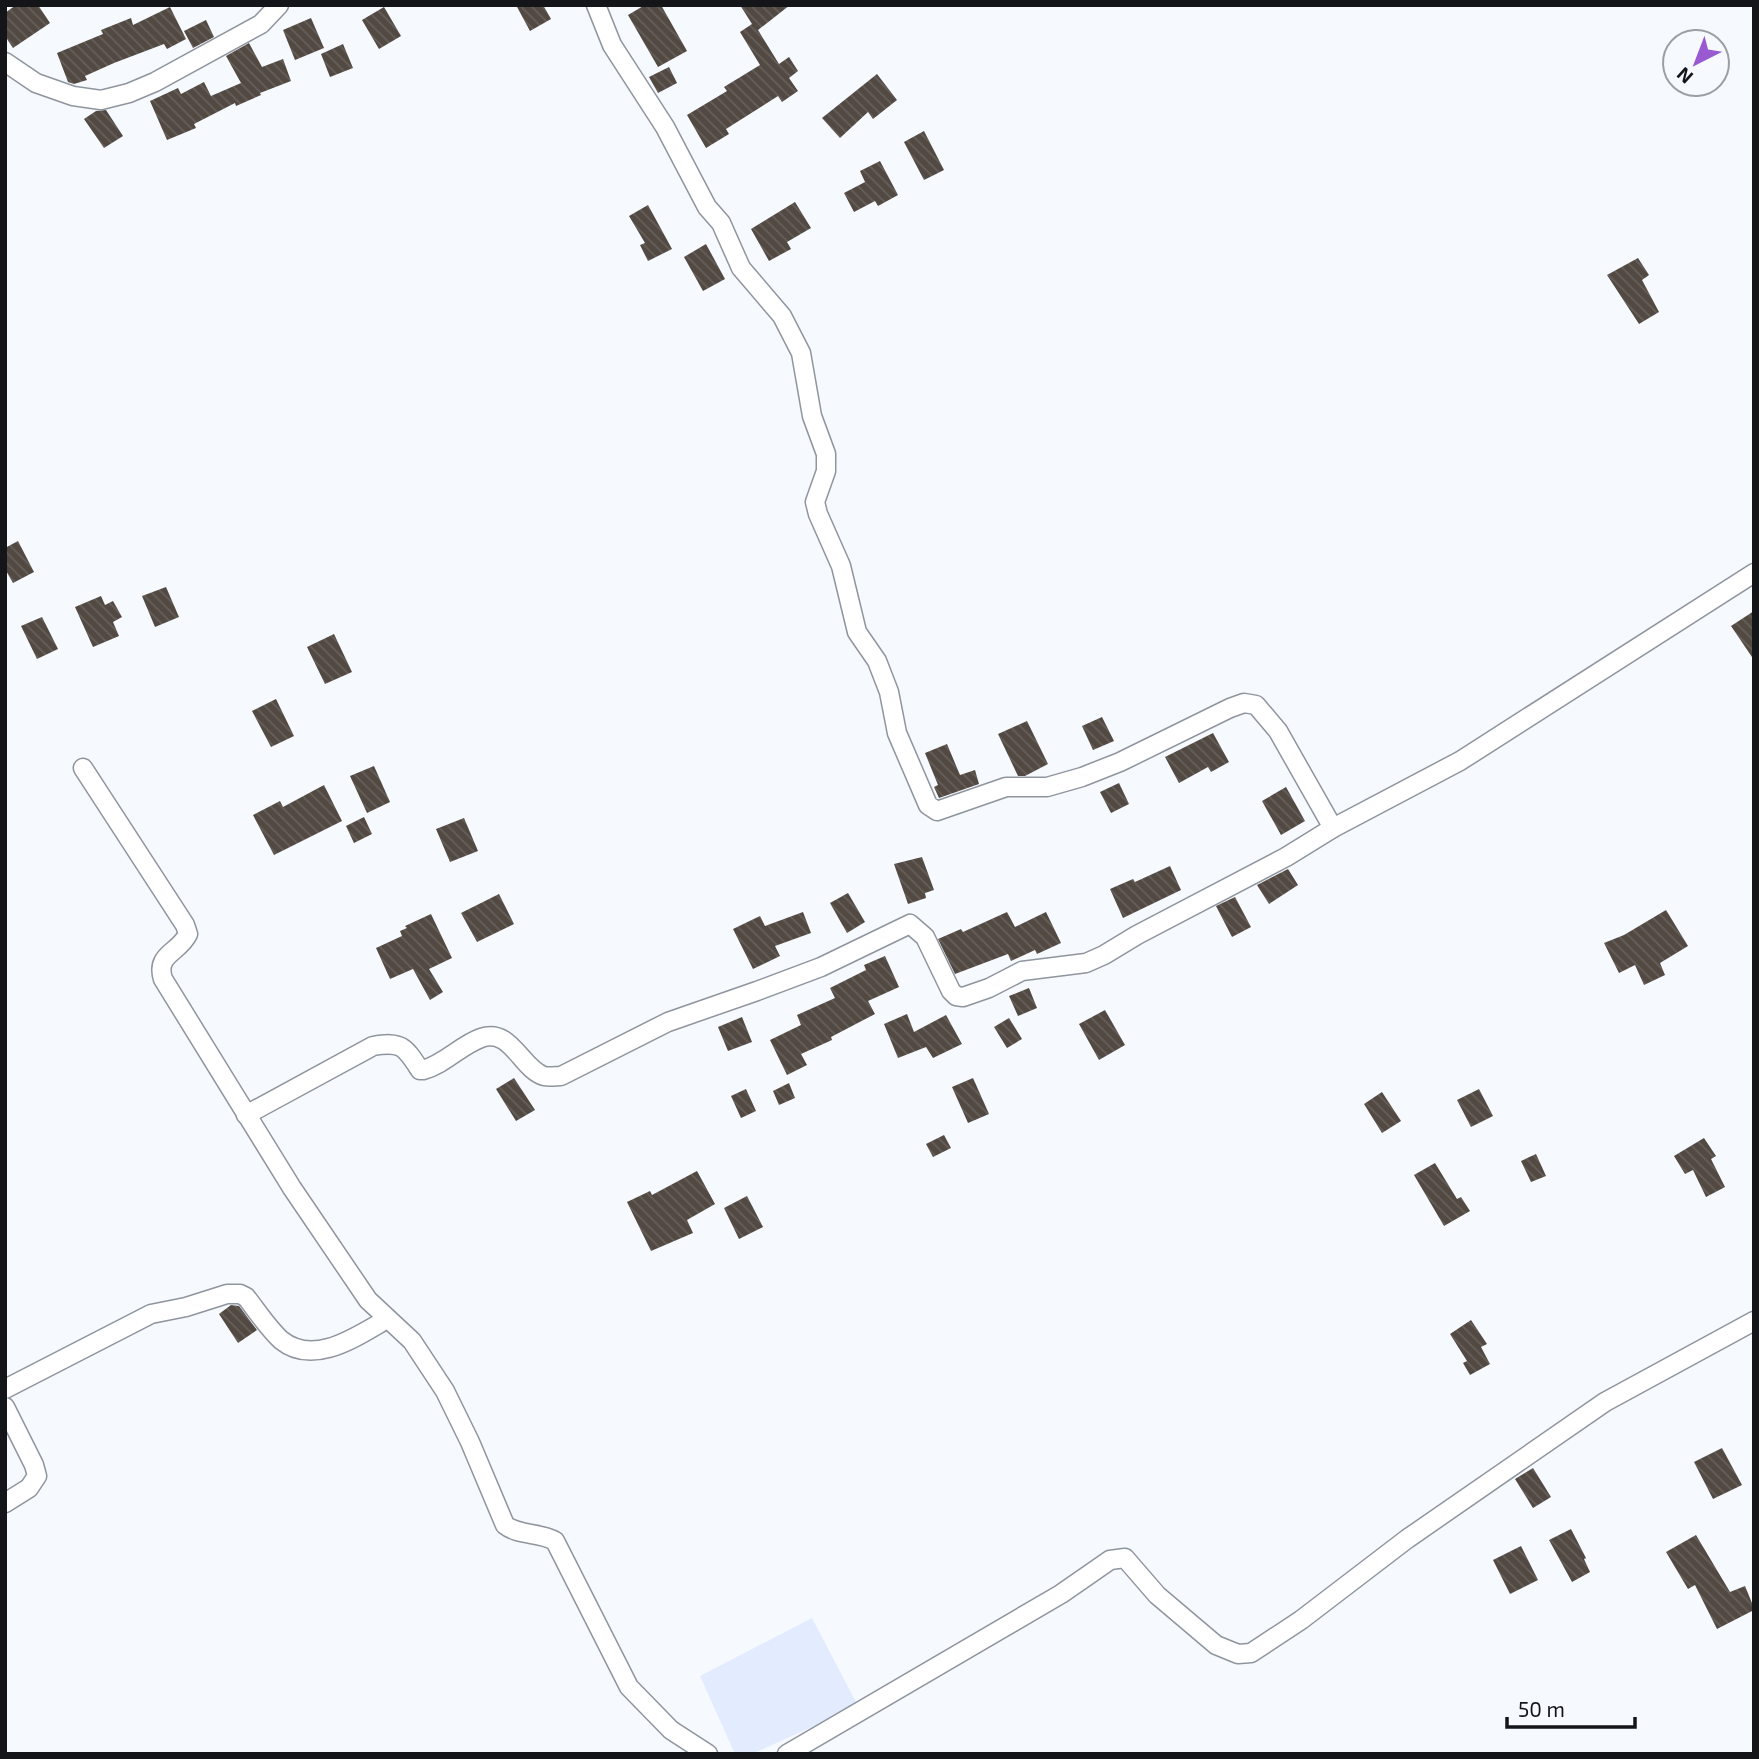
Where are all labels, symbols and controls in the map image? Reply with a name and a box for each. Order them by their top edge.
north arrow [1661,28,1731,98]
text: N [1671,63,1697,89]
scale bar [1507,1686,1635,1730]
text: 50 m [1518,1696,1565,1721]

